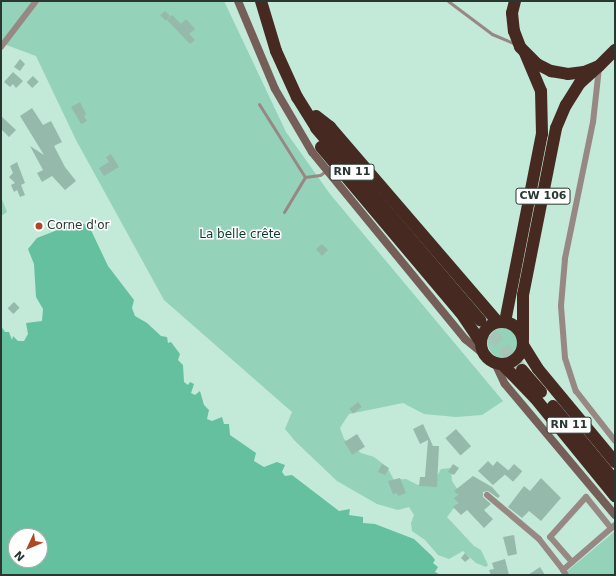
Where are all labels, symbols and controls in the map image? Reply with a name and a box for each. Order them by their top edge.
road number: RN 11 [329,163,375,181]
road number: CW 106 [515,187,571,205]
place label: Corne d'or [47,219,109,233]
marker: Corne d'or [34,221,44,231]
park label: La belle crête [199,228,281,242]
road number: RN 11 [546,416,592,434]
north arrow [8,528,48,568]
text: N [12,548,28,564]

